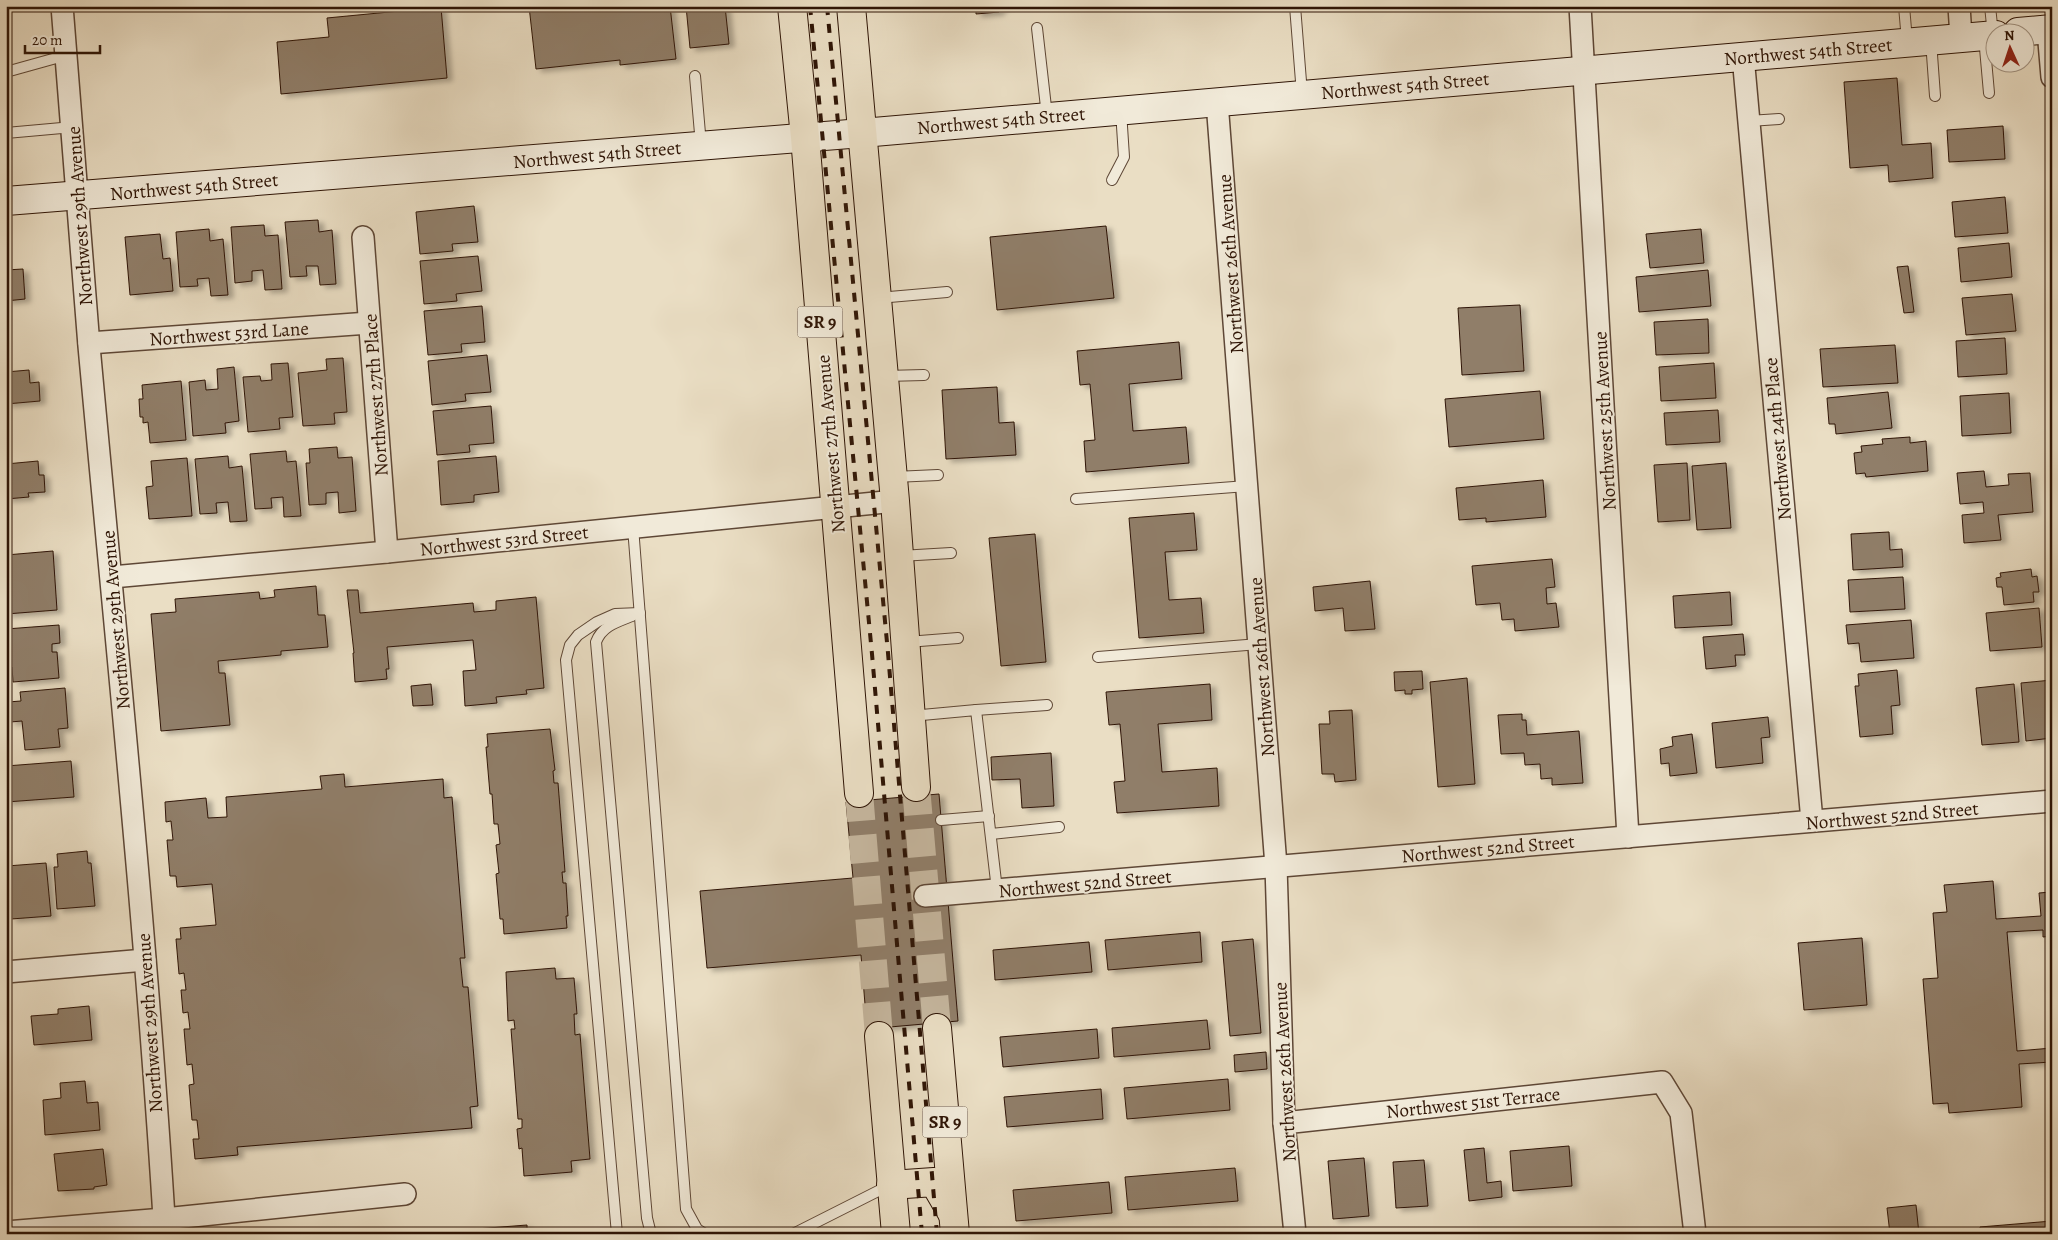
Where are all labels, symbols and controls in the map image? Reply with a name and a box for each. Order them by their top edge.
scale bar [25,22,100,54]
north arrow [1986,22,2036,72]
text: N [2004,26,2015,45]
text: 20 m [32,30,63,50]
street label: Northwest 54th Street [1723,32,1893,72]
street label: Northwest 54th Street [1320,66,1490,106]
street label: Northwest 54th Street [916,101,1086,141]
street label: Northwest 29th Avenue [61,125,99,307]
street label: Northwest 54th Street [512,135,682,175]
street label: Northwest 54th Street [109,167,279,207]
street label: Northwest 26th Avenue [1212,173,1250,355]
road number: SR 9 [798,306,842,338]
street label: Northwest 27th Place [357,313,395,477]
street label: Northwest 53rd Lane [148,315,310,353]
street label: Northwest 25th Avenue [1587,331,1623,511]
street label: Northwest 27th Avenue [810,354,852,534]
street label: Northwest 24th Place [1758,356,1798,521]
street label: Northwest 53rd Street [419,519,590,563]
street label: Northwest 29th Avenue [95,529,137,711]
street label: Northwest 26th Avenue [1243,576,1281,758]
street label: Northwest 52nd Street [1804,795,1980,837]
street label: Northwest 52nd Street [1400,828,1576,870]
street label: Northwest 52nd Street [997,863,1173,905]
street label: Northwest 29th Avenue [131,932,169,1114]
street label: Northwest 26th Avenue [1267,981,1303,1162]
street label: Northwest 51st Terrace [1385,1081,1561,1125]
road number: SR 9 [922,1106,968,1138]

